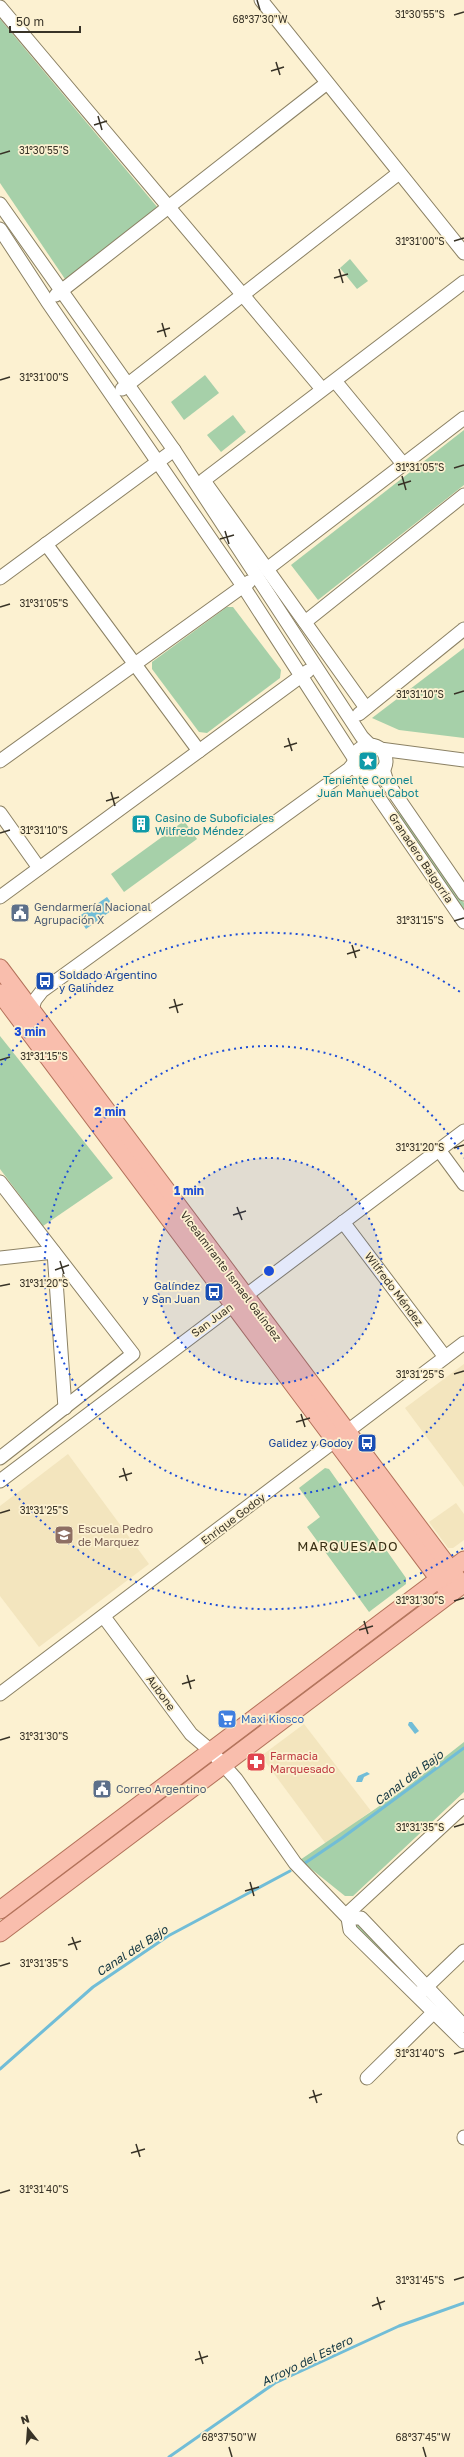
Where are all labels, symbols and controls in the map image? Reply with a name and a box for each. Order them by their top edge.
scale bar [10,8,80,34]
text: 31°30'55"S [395,8,445,20]
text: 68°37'30"W [232,13,288,25]
text: 50 m [16,14,44,29]
text: 31°30'55"S [19,144,69,156]
text: 31°31'00"S [395,235,445,247]
text: 31°31'00"S [19,371,69,383]
text: 31°31'05"S [396,461,445,473]
text: 31°31'05"S [20,597,69,609]
text: 31°31'10"S [396,688,444,700]
place icon: Teniente Coronel Juan Manuel Cabot [357,750,379,772]
place label: Teniente Coronel Juan Manuel Cabot [317,773,419,799]
street label: Granadero Baigorria [387,810,456,905]
place label: Casino de Suboficiales Wilfredo Méndez [155,811,274,837]
building icon: Casino de Suboficiales Wilfredo Méndez [130,813,152,835]
text: 31°31'10"S [20,824,68,836]
place label: Gendarmería Nacional Agrupación X [34,900,152,926]
public building icon: Gendarmería Nacional Agrupación X [9,902,31,924]
text: 31°31'15"S [396,914,444,926]
place label: Soldado Argentino y Galindez [59,968,158,994]
bus stop icon: Soldado Argentino y Galindez [34,970,56,992]
text: 3 min [14,1024,46,1039]
text: 31°31'15"S [20,1050,68,1062]
text: 2 min [94,1104,126,1119]
text: 31°31'20"S [396,1141,445,1153]
text: 1 min [174,1183,204,1198]
street label: Vicealmirante Ismael Galíndez [178,1208,285,1344]
street label: Wilfredo Méndez [362,1249,427,1328]
centre of rings [262,1264,276,1278]
text: 31°31'20"S [20,1277,69,1289]
place label: Galíndez y San Juan [143,1279,200,1305]
bus stop icon: Galíndez y San Juan [203,1281,225,1303]
street label: San Juan [188,1300,235,1339]
text: 31°31'25"S [396,1368,444,1380]
bus stop icon: Galidez y Godoy [356,1432,378,1454]
place label: Galidez y Godoy [268,1436,353,1449]
street label: Enrique Godoy [198,1490,267,1547]
text: 31°31'25"S [20,1504,68,1516]
place label: Escuela Pedro de Marquez [78,1522,153,1548]
school or university icon: Escuela Pedro de Marquez [53,1524,75,1546]
district label: MARQUESADO [297,1538,399,1554]
text: 31°31'30"S [395,1594,445,1606]
street label: Aubone [144,1673,179,1713]
supermarket icon: Maxi Kiosco [216,1708,238,1730]
place label: Maxi Kiosco [241,1712,304,1725]
text: 31°31'30"S [19,1730,69,1742]
water label: Canal del Bajo [371,1746,447,1808]
place label: Farmacia Marquesado [270,1749,335,1775]
pharmacy icon: Farmacia Marquesado [245,1751,267,1773]
public building icon: Correo Argentino [91,1778,113,1800]
place label: Correo Argentino [116,1782,207,1795]
text: 31°31'35"S [396,1821,444,1833]
water label: Canal del Bajo [93,1921,171,1979]
text: 31°31'35"S [20,1957,68,1969]
text: 31°31'40"S [395,2047,445,2059]
text: 31°31'40"S [19,2183,69,2195]
text: 31°31'45"S [396,2274,444,2286]
water label: Arroyo del Estero [259,2332,355,2389]
north arrow [8,2409,48,2449]
text: N [19,2412,31,2426]
text: 68°37'50"W [201,2431,257,2443]
text: 68°37'45"W [396,2431,451,2443]

